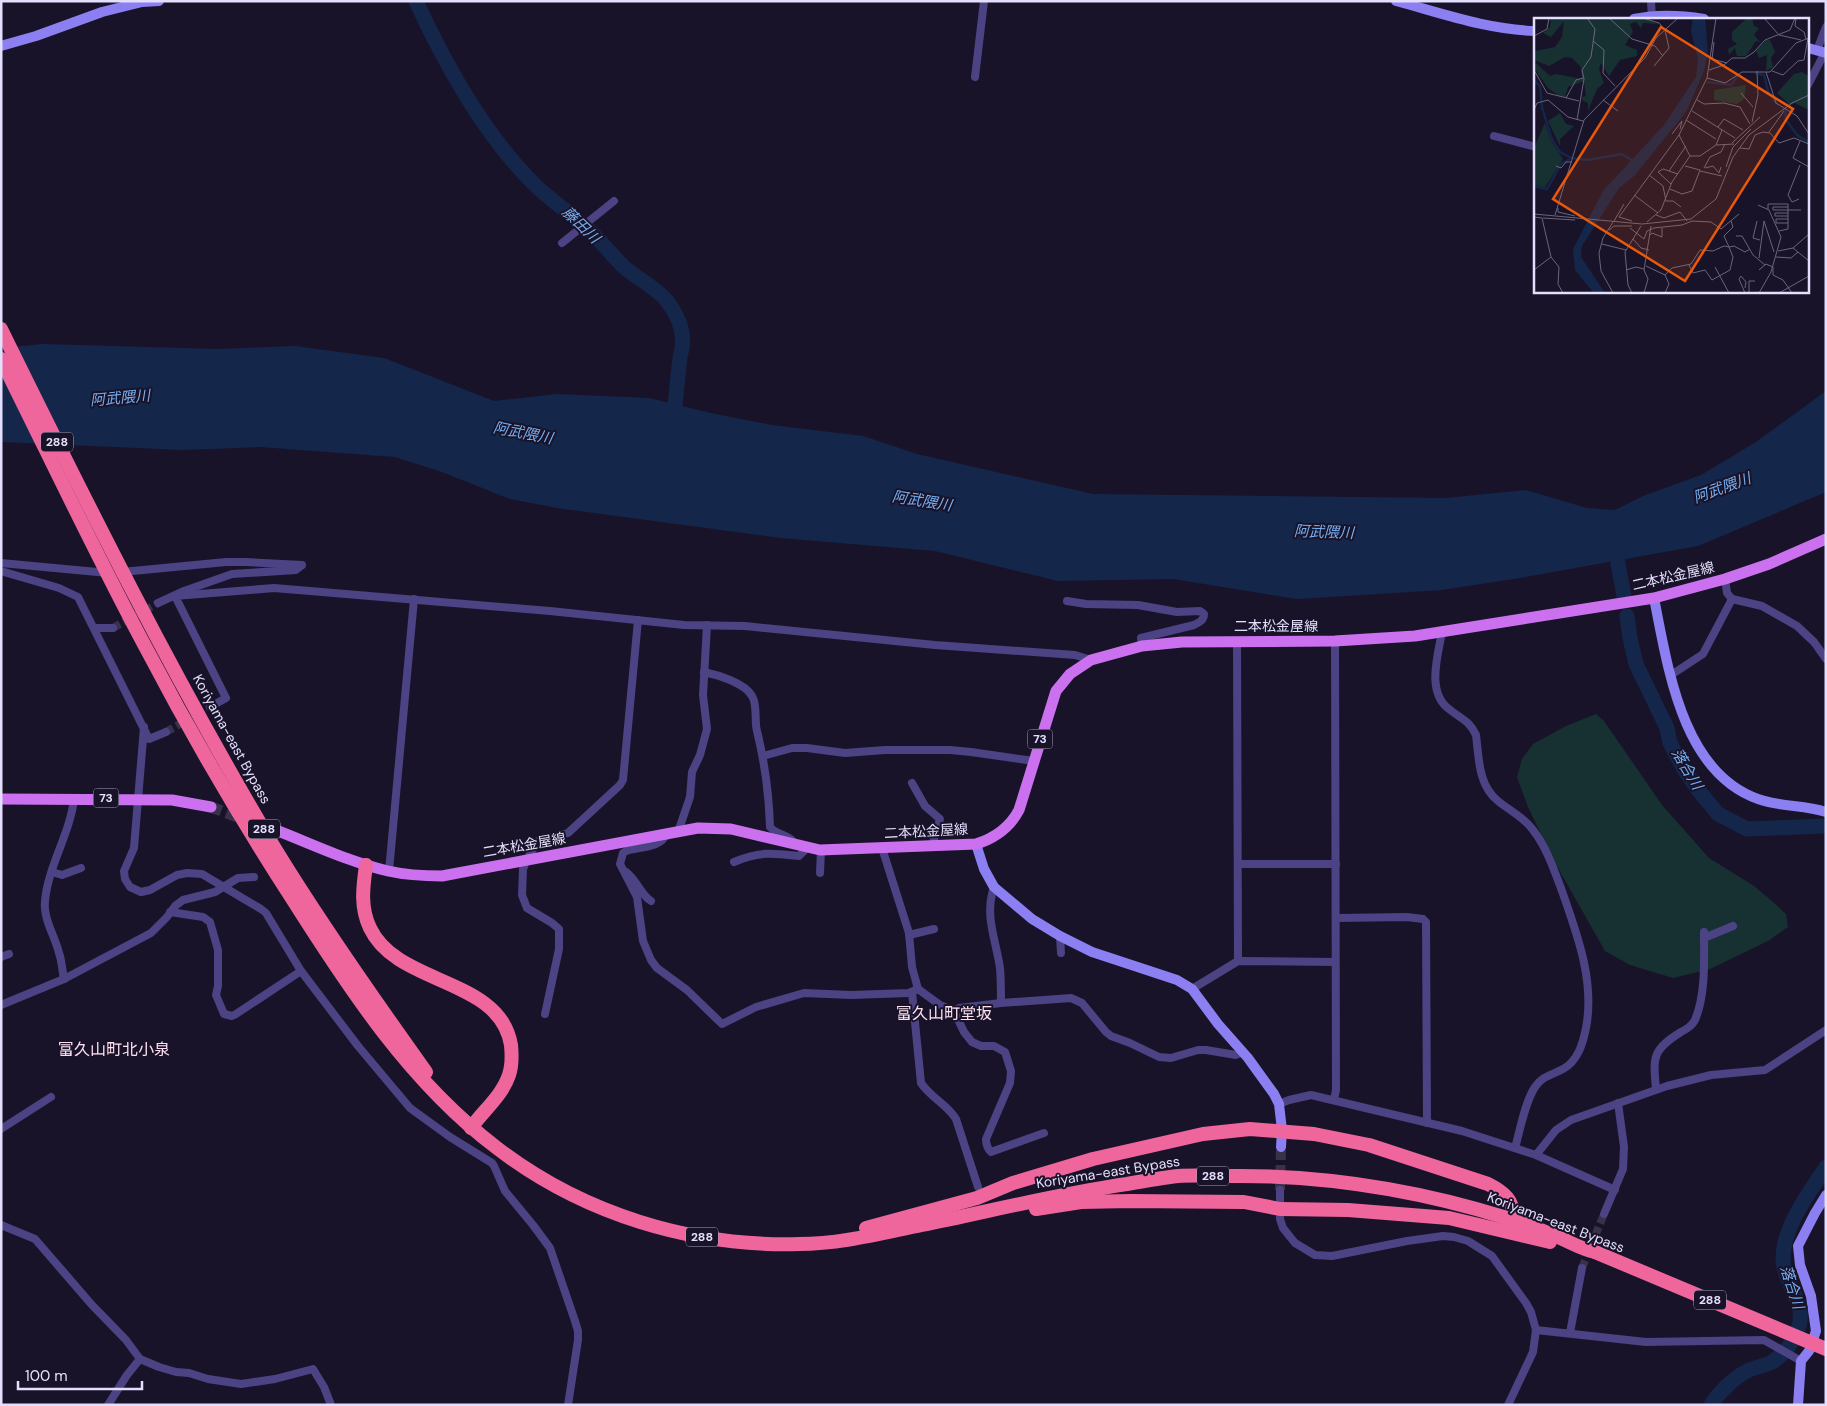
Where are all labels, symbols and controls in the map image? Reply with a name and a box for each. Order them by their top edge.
inset map [1534,18,1810,292]
water label: 藤田川 [558,202,606,249]
water label: 阿武隈川 [89,385,153,411]
water label: 阿武隈川 [492,417,556,449]
road number: 288 [41,432,73,452]
water label: 阿武隈川 [1690,468,1755,508]
water label: 阿武隈川 [891,486,955,516]
water label: 阿武隈川 [1294,521,1356,543]
street label: 二本松金屋線 [1630,558,1716,594]
street label: 二本松金屋線 [1234,617,1318,635]
street label: Koriyama-east Bypass [189,671,275,807]
road number: 73 [1028,730,1052,749]
water label: 落合川 [1667,745,1708,795]
road number: 73 [94,788,118,808]
road number: 288 [248,820,280,839]
street label: 二本松金屋線 [884,820,968,842]
street label: 二本松金屋線 [481,829,567,861]
district label: 富久山町堂坂 [896,1003,992,1024]
district label: 富久山町北小泉 [58,1039,170,1060]
street label: Koriyama-east Bypass [1035,1152,1181,1192]
road number: 288 [1197,1166,1229,1186]
street label: Koriyama-east Bypass [1485,1188,1627,1256]
road number: 288 [686,1228,718,1246]
water label: 落合川 [1776,1263,1809,1313]
road number: 288 [1694,1290,1726,1310]
scale bar [18,1358,141,1390]
text: 100 m [25,1366,68,1386]

